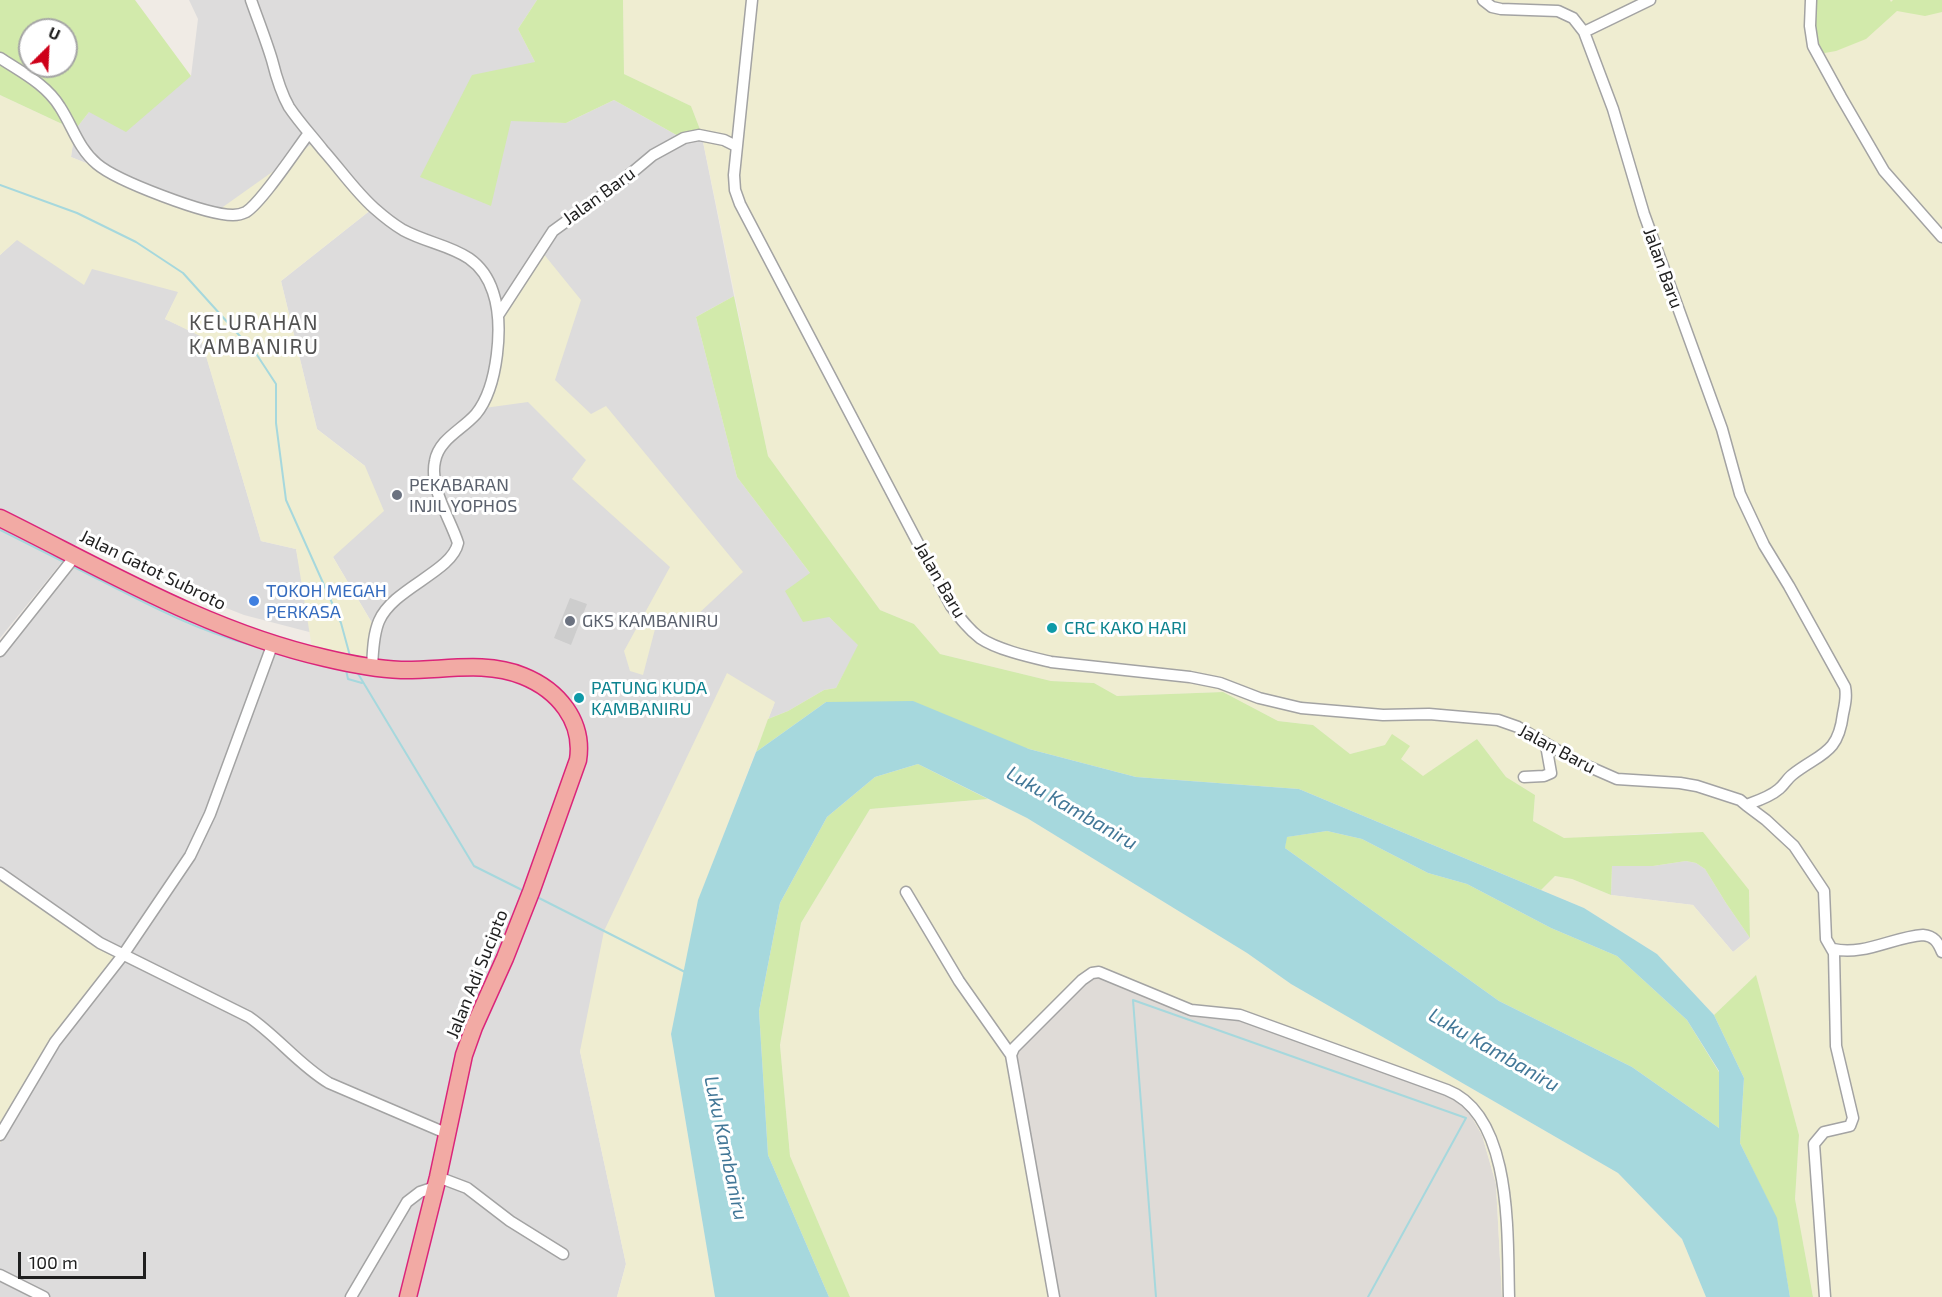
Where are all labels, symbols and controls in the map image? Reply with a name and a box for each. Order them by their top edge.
north arrow [18,18,78,78]
text: U [46,22,64,44]
street label: Jalan Baru [559,163,639,229]
street label: Jalan Baru [1638,225,1688,311]
district label: KELURAHAN KAMBANIRU [189,310,319,360]
place label: PEKABARAN INJIL YOPHOS [409,474,517,516]
marker: PEKABARAN INJIL YOPHOS [390,488,404,502]
street label: Jalan Gatot Subroto [76,525,230,615]
street label: Jalan Baru [910,538,970,622]
place label: TOKOH MEGAH PERKASA [266,580,387,622]
marker: TOKOH MEGAH PERKASA [247,594,261,608]
place label: GKS KAMBANIRU [582,610,719,632]
marker: GKS KAMBANIRU [563,614,577,628]
place label: CRC KAKO HARI [1064,617,1187,639]
marker: CRC KAKO HARI [1045,621,1059,635]
place label: PATUNG KUDA KAMBANIRU [591,677,707,720]
marker: PATUNG KUDA KAMBANIRU [572,691,586,705]
street label: Jalan Baru [1515,720,1599,778]
water label: Luku Kambaniru [1002,761,1142,855]
street label: Jalan Adi Sucipto [441,907,513,1041]
water label: Luku Kambaniru [1424,1003,1564,1097]
water label: Luku Kambaniru [699,1074,753,1222]
scale bar [21,1240,148,1278]
text: 100 m [29,1251,78,1273]

